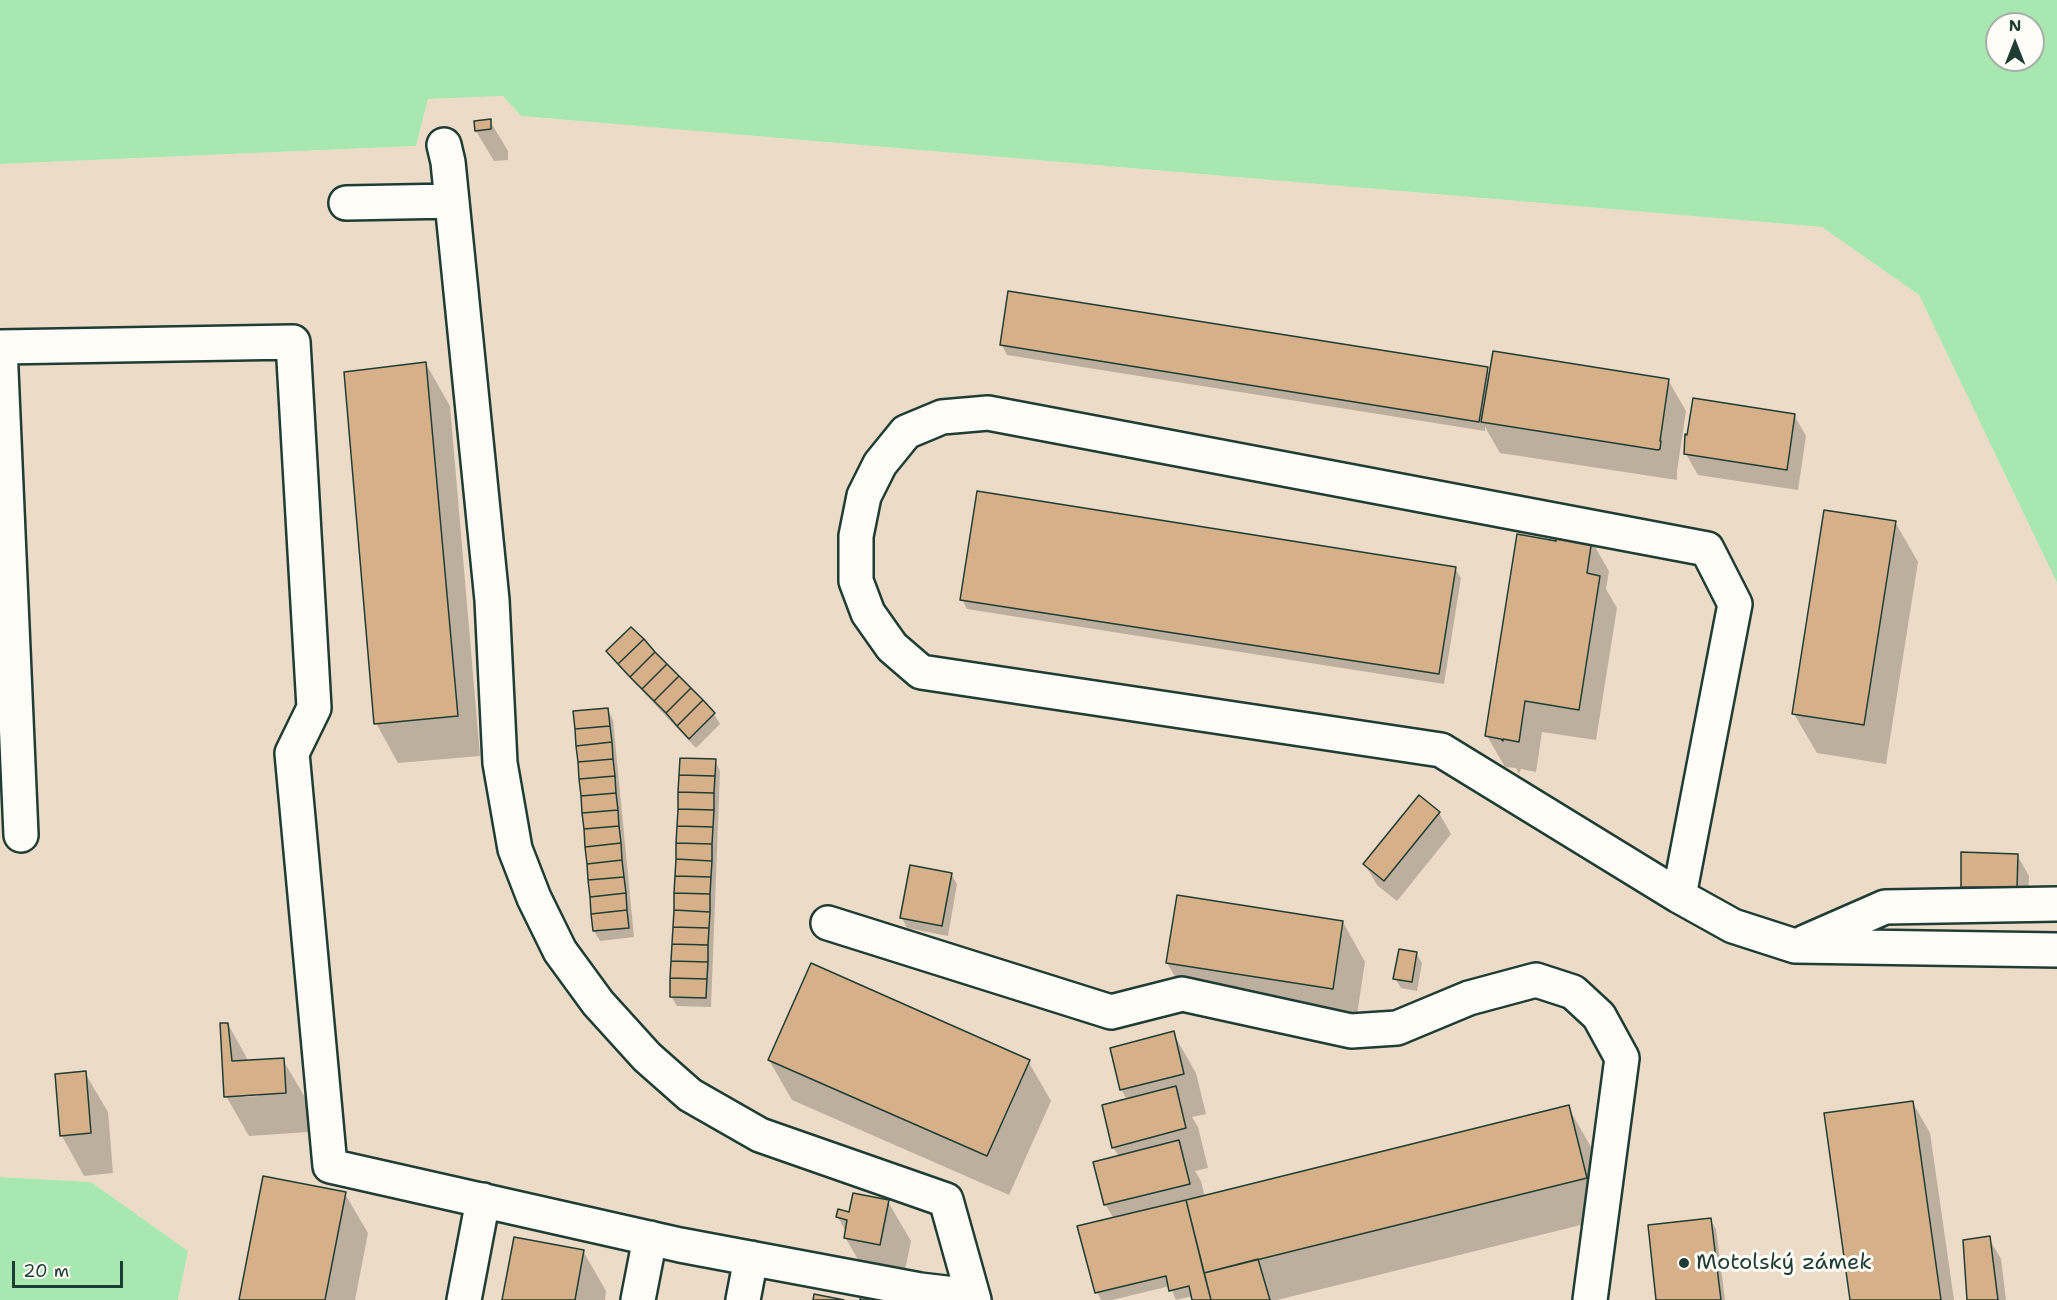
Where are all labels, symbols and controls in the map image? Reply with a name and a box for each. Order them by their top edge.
north arrow [1985,12,2045,72]
text: N [2009,15,2021,36]
scale bar [15,1249,126,1287]
place label: Motolský zámek [1696,1250,1872,1276]
marker: Motolský zámek [1677,1256,1691,1270]
text: 20 m [23,1259,69,1283]

